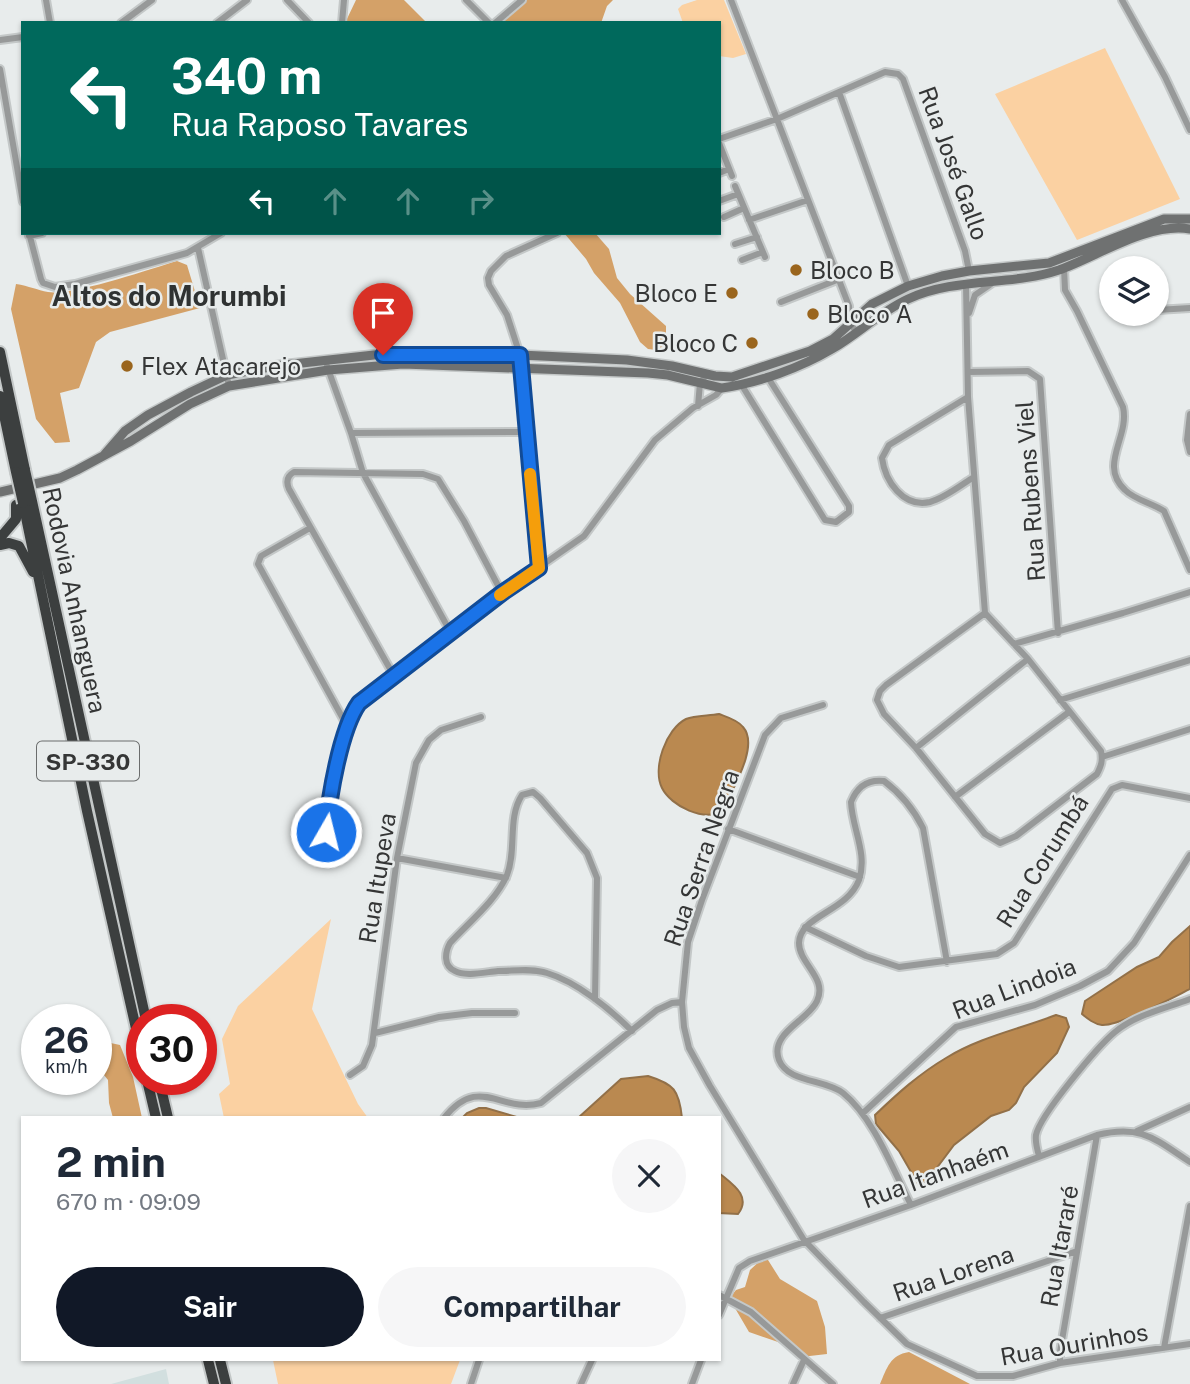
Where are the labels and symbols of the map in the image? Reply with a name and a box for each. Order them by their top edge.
street label: Rua José Gallo [913,82,995,244]
place label: Bloco B [810,256,895,284]
marker: Bloco B [788,262,804,278]
district label: Altos do Morumbi [51,279,287,312]
place label: Bloco E [635,279,718,307]
pin [353,283,413,355]
marker: Bloco E [724,285,740,301]
place label: Bloco A [827,300,913,328]
marker: Bloco A [805,306,821,322]
place label: Bloco C [653,329,738,357]
marker: Bloco C [744,335,760,351]
place label: Flex Atacarejo [141,352,301,380]
marker: Flex Atacarejo [119,358,135,374]
street label: Rua Rubens Viel [1010,400,1050,582]
street label: Rodovia Anhanguera [37,484,113,716]
road number: SP-330 [37,741,139,780]
street label: Rua Serra Negra [658,766,744,950]
street label: Rua Corumbá [990,790,1094,932]
position arrow [289,795,363,869]
street label: Rua Itupeva [353,811,401,945]
street label: Rua Lindoia [948,952,1080,1024]
speed limit sign: 30 [126,1004,217,1095]
street label: Rua Itanhaém [858,1135,1012,1213]
street label: Rua Itararé [1035,1183,1083,1309]
street label: Rua Lorena [889,1239,1017,1307]
street label: Rua Ourinhos [998,1317,1150,1371]

